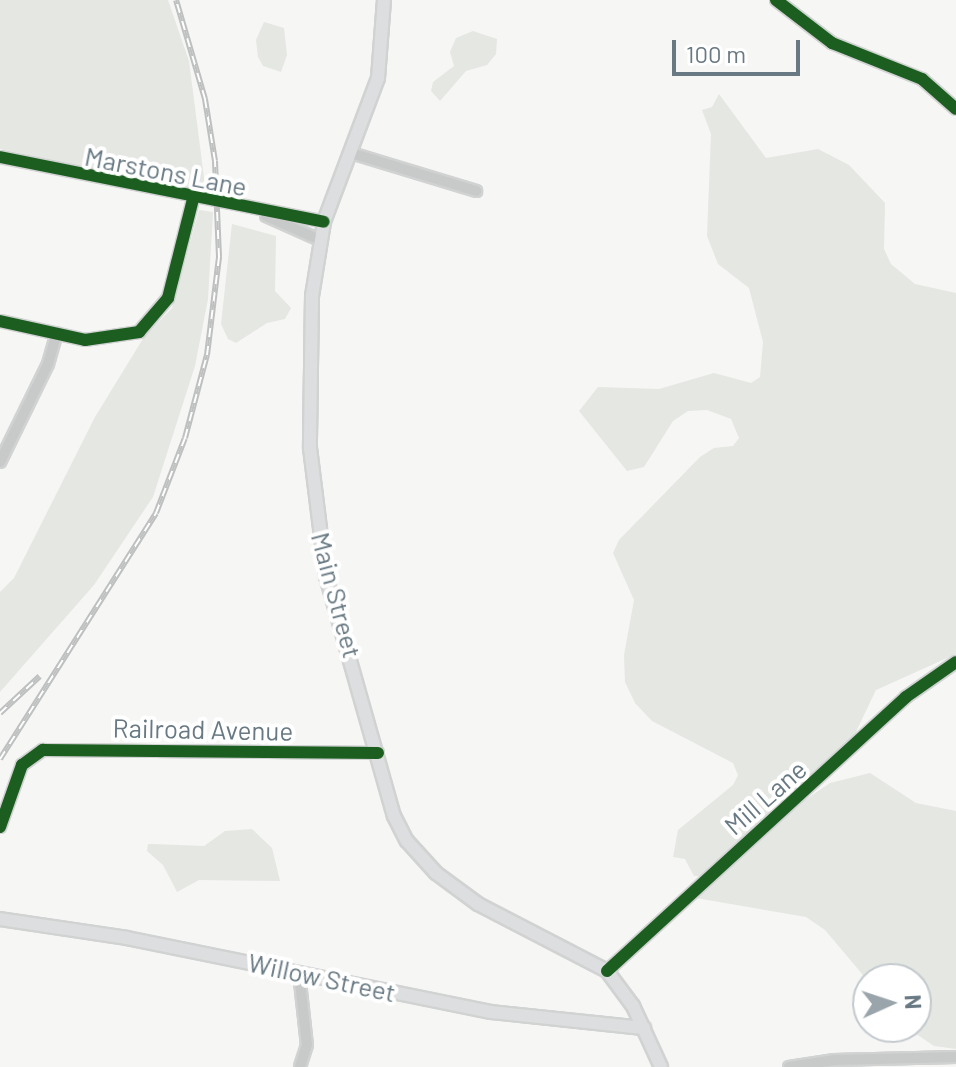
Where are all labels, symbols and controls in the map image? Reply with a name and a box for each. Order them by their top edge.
scale bar [676,24,804,74]
text: 100 m [686,39,746,68]
street label: Marstons Lane [82,140,250,202]
street label: Main Street [305,529,369,661]
street label: Railroad Avenue [112,712,294,746]
street label: Mill Lane [718,753,812,841]
street label: Willow Street [245,946,399,1008]
north arrow [852,963,932,1043]
text: N [901,994,927,1010]

